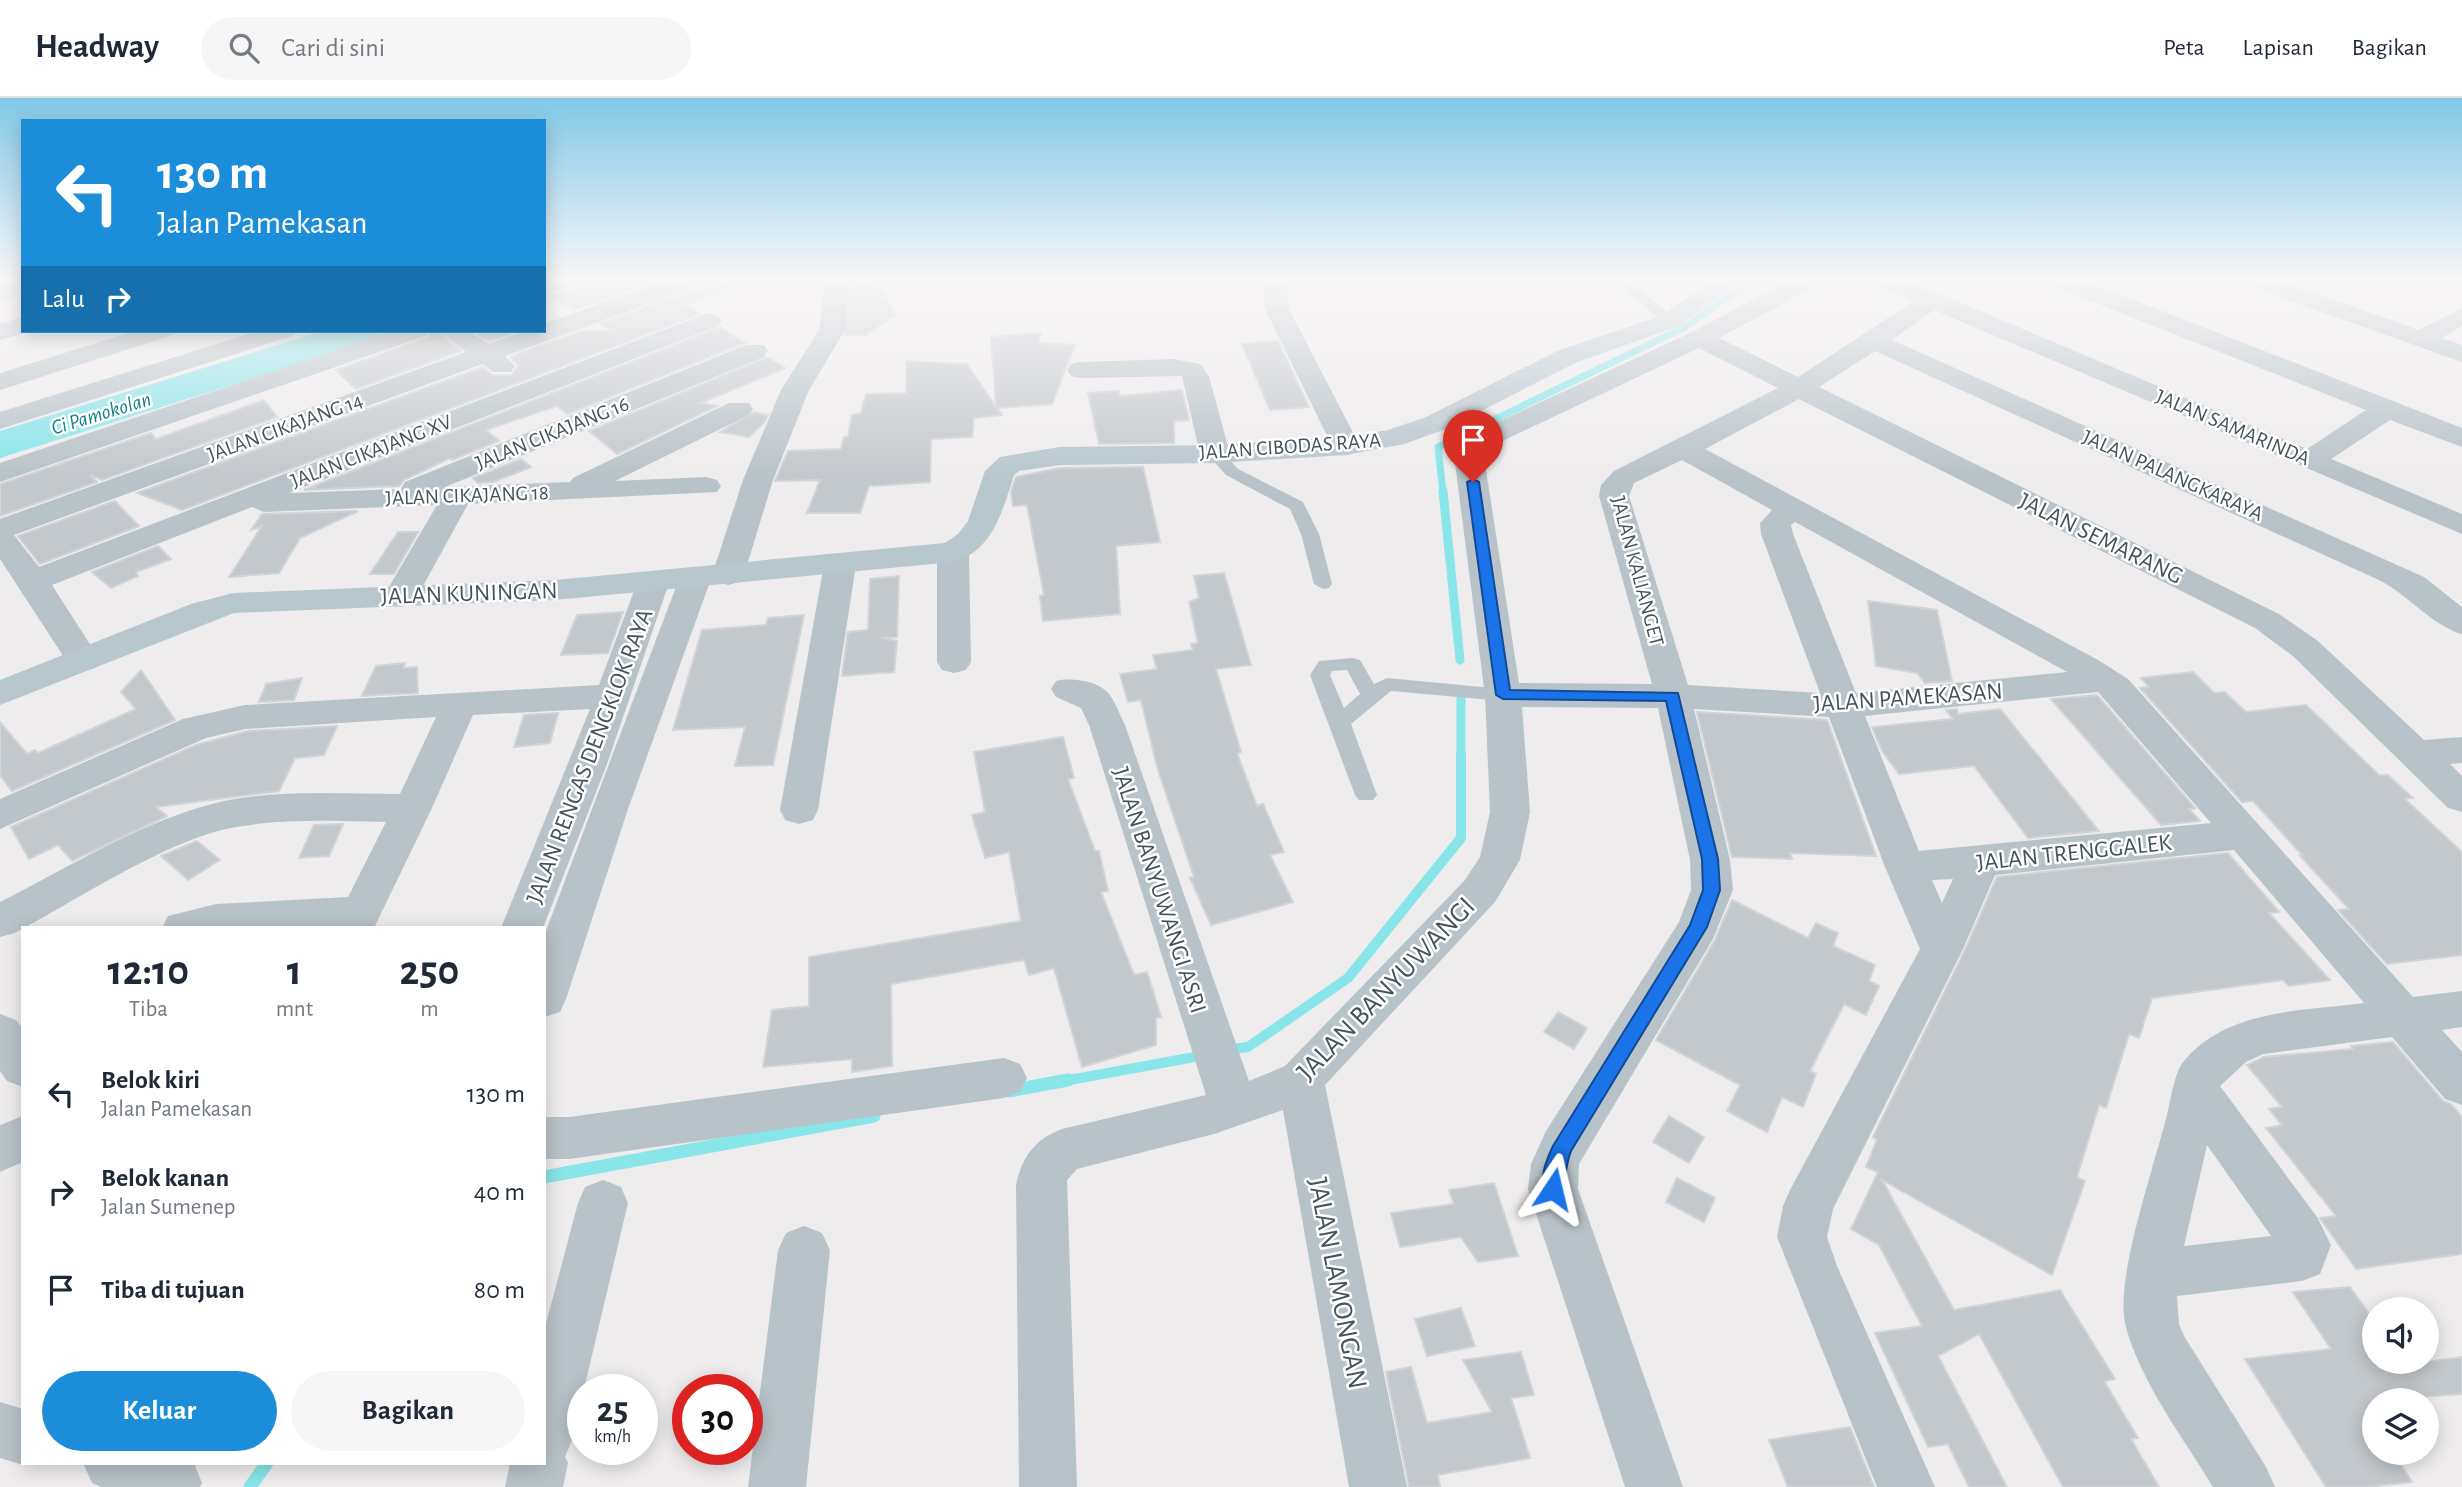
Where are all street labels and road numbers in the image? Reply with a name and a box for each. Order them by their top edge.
street label: JALAN SAMARINDA [2153,386,2313,469]
street label: JALAN CIKAJANG 14 [205,390,366,465]
street label: JALAN CIKAJANG 16 [473,393,632,474]
street label: JALAN CIKAJANG XV [288,411,455,492]
street label: JALAN PALANGKARAYA [2079,426,2266,525]
street label: JALAN CIBODAS RAYA [1198,430,1382,463]
street label: JALAN CIKAJANG 18 [385,482,549,509]
street label: JALAN SEMARANG [2015,489,2186,589]
street label: JALAN KALIANGET [1607,494,1668,648]
street label: JALAN KUNINGAN [380,579,558,609]
street label: JALAN RENGAS DENGKLOK RAYA [523,606,657,907]
street label: JALAN PAMEKASAN [1813,679,2004,717]
street label: JALAN BANYUWANGI ASRI [1108,764,1210,1016]
street label: JALAN TRENGGALEK [1976,831,2173,875]
street label: JALAN BANYUWANGI [1292,892,1481,1086]
street label: JALAN LAMONGAN [1303,1175,1371,1392]

